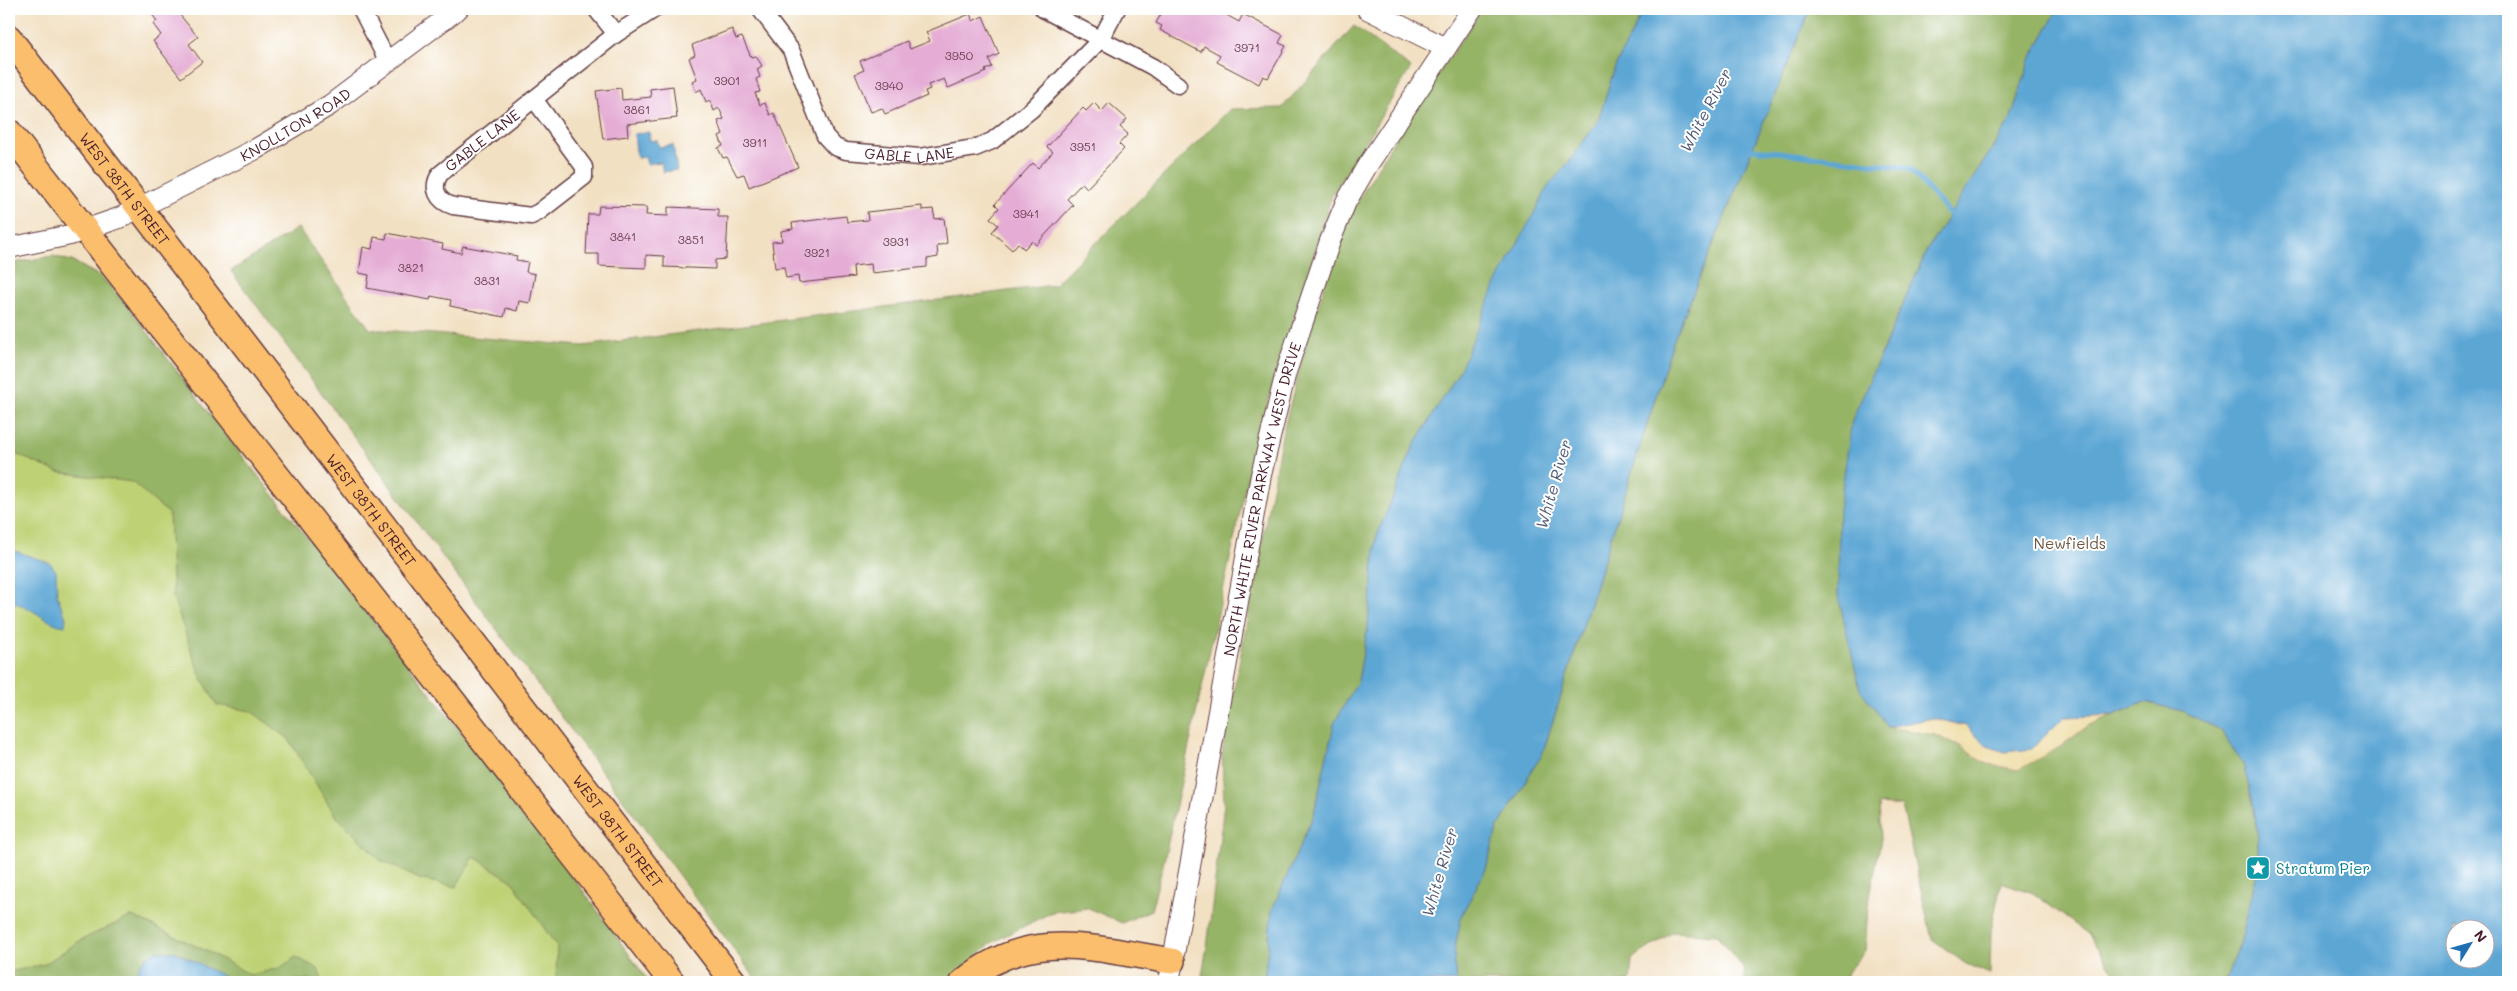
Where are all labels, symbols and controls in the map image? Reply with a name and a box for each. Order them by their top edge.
house number: 3971 [1234,39,1260,55]
house number: 3950 [945,47,974,63]
water label: White River [1674,65,1736,155]
house number: 3901 [714,72,740,88]
house number: 3940 [875,77,904,93]
street label: KNOLLTON ROAD [237,83,355,165]
house number: 3861 [624,101,650,117]
street label: GABLE LANE [440,104,524,176]
street label: WEST 38TH STREET [75,128,174,249]
house number: 3911 [743,134,767,150]
house number: 3951 [1070,138,1096,154]
street label: GABLE LANE [864,142,956,167]
house number: 3941 [1013,205,1039,221]
house number: 3841 [610,228,636,244]
house number: 3851 [678,231,704,247]
house number: 3931 [883,233,909,249]
house number: 3921 [804,244,830,260]
house number: 3821 [398,259,424,275]
house number: 3831 [474,272,500,288]
street label: NORTH WHITE RIVER PARKWAY WEST DRIVE [1218,339,1306,658]
water label: White River [1530,437,1576,531]
street label: WEST 38TH STREET [322,449,421,570]
park label: Newfields [2034,533,2106,553]
street label: WEST 38TH STREET [568,771,668,892]
water label: White River [1416,825,1462,919]
place icon: Stratum Pier [2245,855,2271,881]
place label: Stratum Pier [2276,858,2370,878]
north arrow [2444,918,2494,968]
text: N [2470,926,2492,946]

